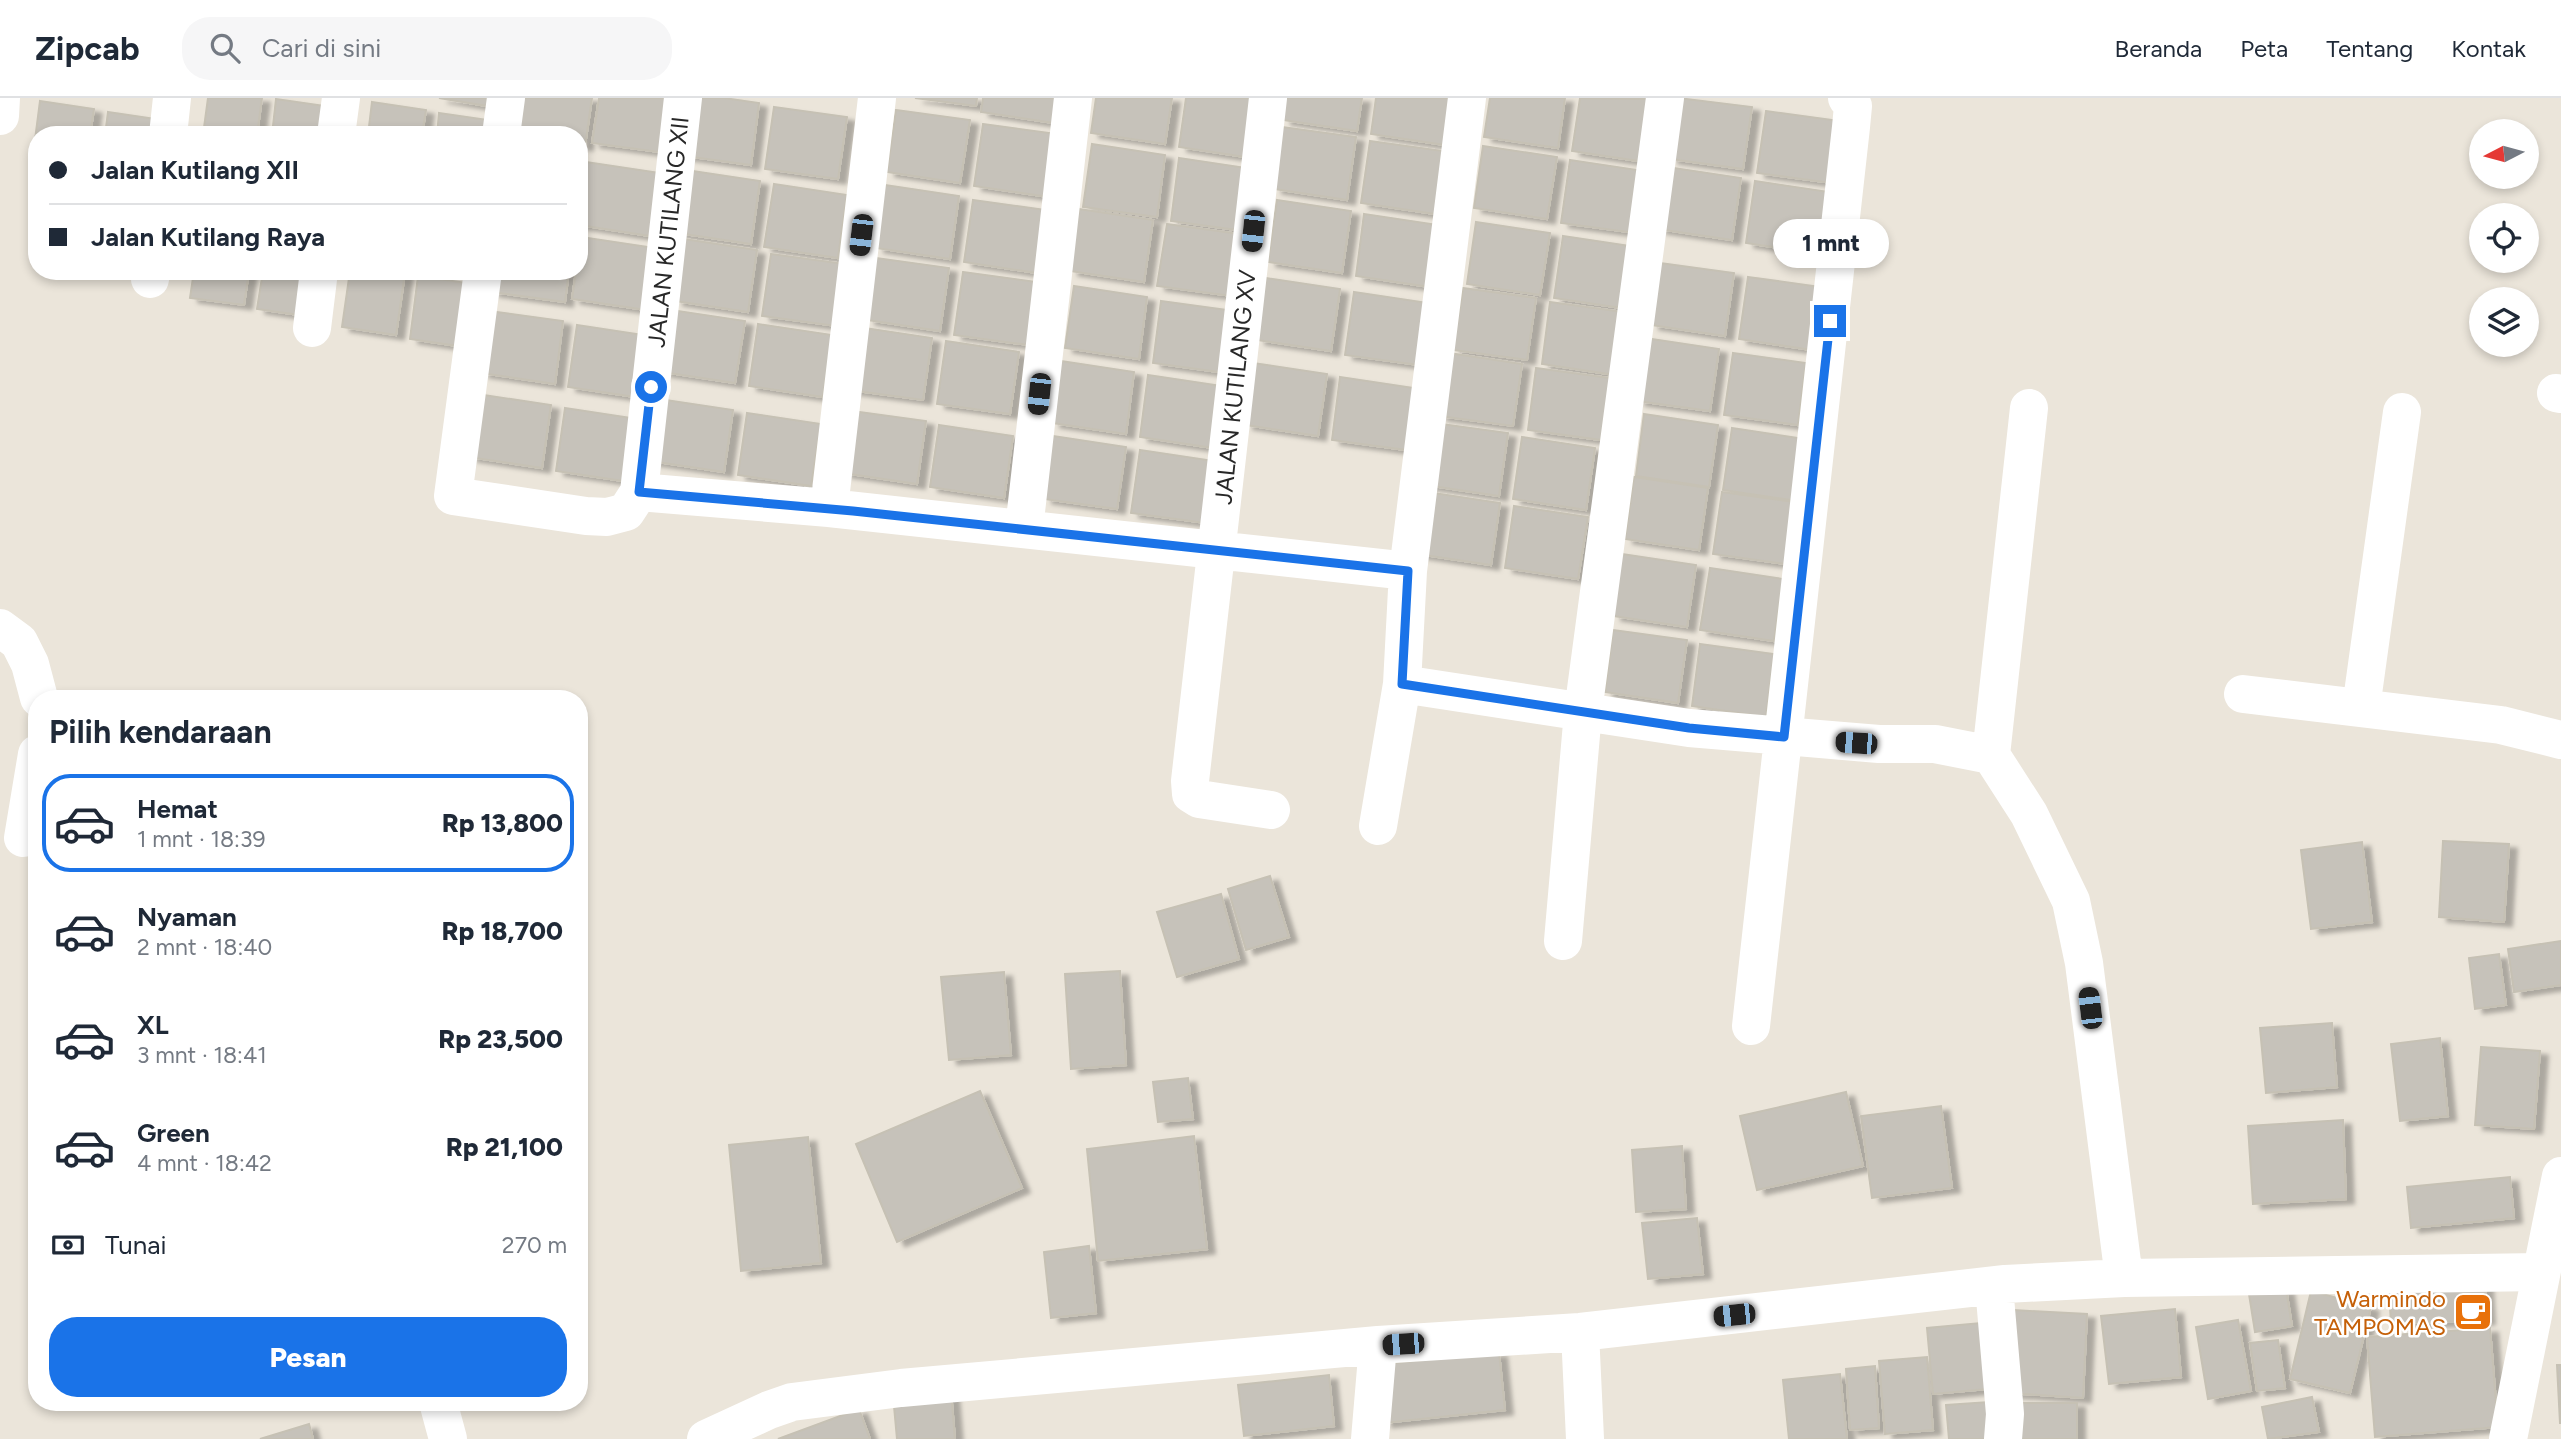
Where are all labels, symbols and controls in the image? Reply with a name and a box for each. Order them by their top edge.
search box [182,17,672,80]
text: Zipcab [35,29,140,68]
icon: search [206,29,244,67]
text: Cari di sini [262,32,381,64]
text: Beranda [2115,34,2202,63]
text: Peta [2240,34,2288,63]
text: Tentang [2326,34,2413,63]
text: Kontak [2451,34,2526,63]
street label: JALAN KUTILANG XII [641,115,695,349]
north arrow [2469,119,2539,189]
map controls [2469,119,2539,357]
text: Jalan Kutilang XII [91,154,299,186]
button: locate [2469,203,2539,273]
car [1241,209,1266,253]
car [849,213,874,257]
callout: 1 mnt [1772,220,1888,268]
text: Jalan Kutilang Raya [91,221,325,253]
text: 1 mnt [1802,229,1860,257]
street label: JALAN KUTILANG XV [1208,268,1262,506]
button: layers [2469,287,2539,357]
route end [1814,305,1846,337]
route start [635,371,667,403]
car [1027,372,1052,416]
text: Pilih kendaraan [49,713,272,751]
car [1835,731,1878,755]
icon: car [53,792,116,855]
text: Hemat [137,793,218,825]
text: Rp 13,800 [442,807,563,839]
text: 1 mnt · 18:39 [137,825,265,853]
icon: car [53,900,116,963]
text: Nyaman [137,901,237,933]
text: Rp 18,700 [442,915,563,947]
text: 2 mnt · 18:40 [137,933,272,961]
car [2078,986,2103,1030]
icon: car [53,1008,116,1071]
text: XL [137,1009,169,1041]
text: Rp 23,500 [438,1023,563,1055]
text: 3 mnt · 18:41 [137,1041,267,1069]
icon: car [53,1116,116,1179]
text: Green [137,1117,210,1149]
text: Rp 21,100 [446,1131,563,1163]
text: 4 mnt · 18:42 [137,1149,272,1177]
icon: cash [49,1226,87,1264]
text: Tunai [105,1229,166,1261]
text: 270 m [502,1231,567,1259]
place label: Warmindo TAMPOMAS [2314,1284,2446,1341]
cafe icon: Warmindo TAMPOMAS [2452,1291,2494,1333]
car [1713,1302,1756,1328]
button: Pesan [49,1317,567,1397]
car [1382,1332,1425,1356]

